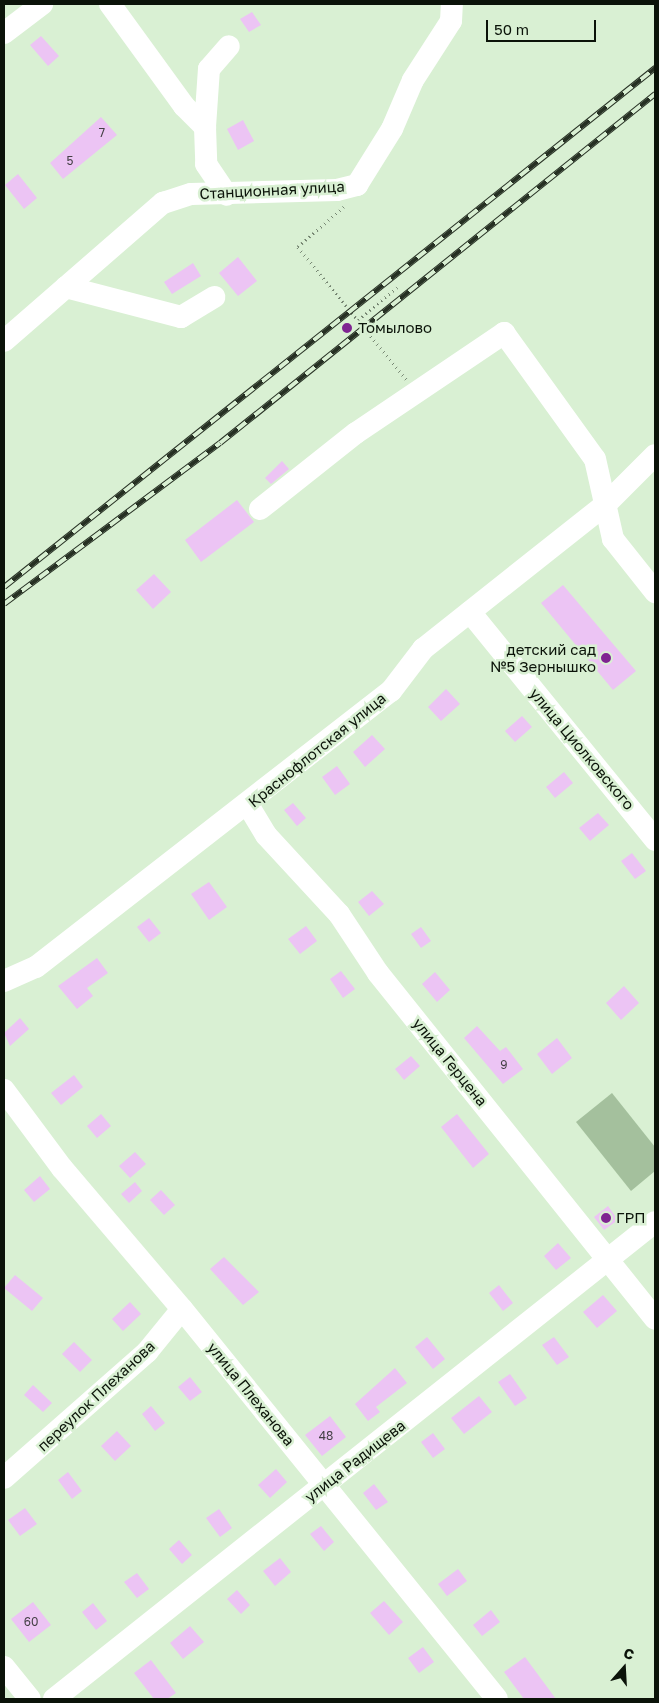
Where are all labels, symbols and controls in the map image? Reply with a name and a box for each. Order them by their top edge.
scale bar [489,10,599,42]
text: 50 m [494,20,529,38]
house number: 7 [99,126,105,140]
house number: 5 [67,154,73,168]
street label: Станционная улица [199,177,345,203]
place label: Томылово [358,319,432,337]
marker: Томылово [340,321,354,335]
place label: детский сад №5 Зернышко [490,640,596,675]
marker: детский сад №5 Зернышко [600,652,612,664]
street label: улица Циолковского [526,685,638,813]
street label: Краснофлотская улица [245,689,389,811]
street label: улица Герцена [409,1014,491,1110]
house number: 9 [500,1058,508,1072]
place label: ГРП [616,1209,645,1227]
marker: ГРП [600,1212,612,1224]
street label: переулок Плеханова [34,1337,158,1455]
street label: улица Плеханова [204,1339,298,1449]
street label: улица Радищева [301,1416,409,1506]
house number: 48 [319,1429,333,1443]
house number: 60 [24,1615,38,1629]
north arrow [599,1643,649,1693]
text: С [622,1644,637,1663]

